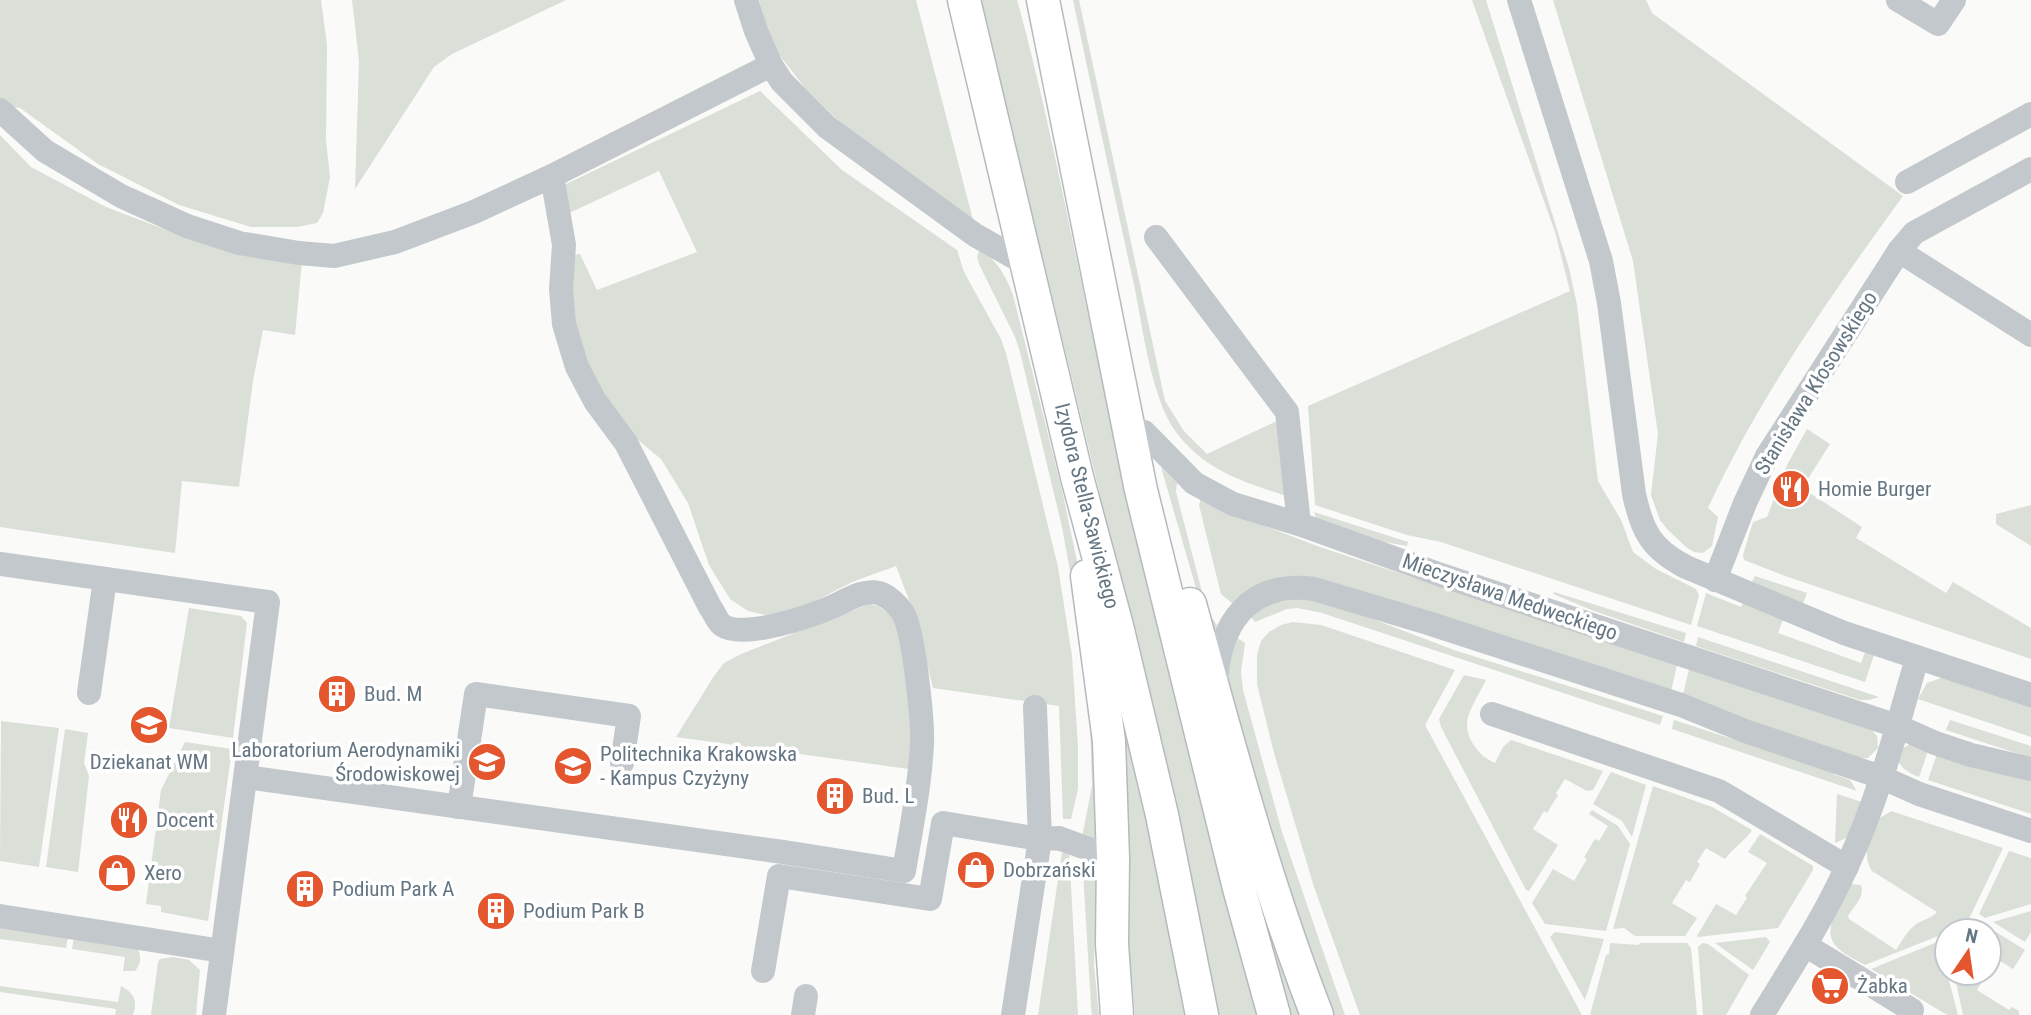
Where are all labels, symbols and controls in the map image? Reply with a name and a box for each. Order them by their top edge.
street label: Stanisława Kłosowskiego [1750,287,1882,479]
street label: Izydora Stella-Sawickiego [1050,401,1124,611]
restaurant icon: Homie Burger [1770,468,1812,510]
place label: Homie Burger [1818,477,1931,501]
street label: Mieczysława Medweckiego [1399,549,1621,645]
building icon: Bud. M [316,673,358,715]
place label: Bud. M [364,682,422,706]
school or university icon: Dziekanat WM [128,704,170,746]
place label: Laboratorium Aerodynamiki Środowiskowej [231,738,460,786]
school or university icon: Laboratorium Aerodynamiki Środowiskowej [466,741,508,783]
place label: Politechnika Krakowska - Kampus Czyżyny [600,742,797,790]
school or university icon: Politechnika Krakowska - Kampus Czyżyny [552,745,594,787]
place label: Dziekanat WM [90,750,208,774]
building icon: Bud. L [814,775,856,817]
place label: Bud. L [862,784,914,808]
restaurant icon: Docent [108,799,150,841]
place label: Docent [156,808,214,832]
shop icon: Dobrzański [955,849,997,891]
shop icon: Xero [96,852,138,894]
place label: Dobrzański [1003,858,1096,882]
place label: Xero [144,861,182,885]
building icon: Podium Park A [284,868,326,910]
place label: Podium Park A [332,877,454,901]
building icon: Podium Park B [475,890,517,932]
place label: Podium Park B [523,899,645,923]
north arrow [1933,917,2003,987]
text: N [1963,923,1980,948]
supermarket icon: Żabka [1809,965,1851,1007]
place label: Żabka [1857,974,1908,998]

